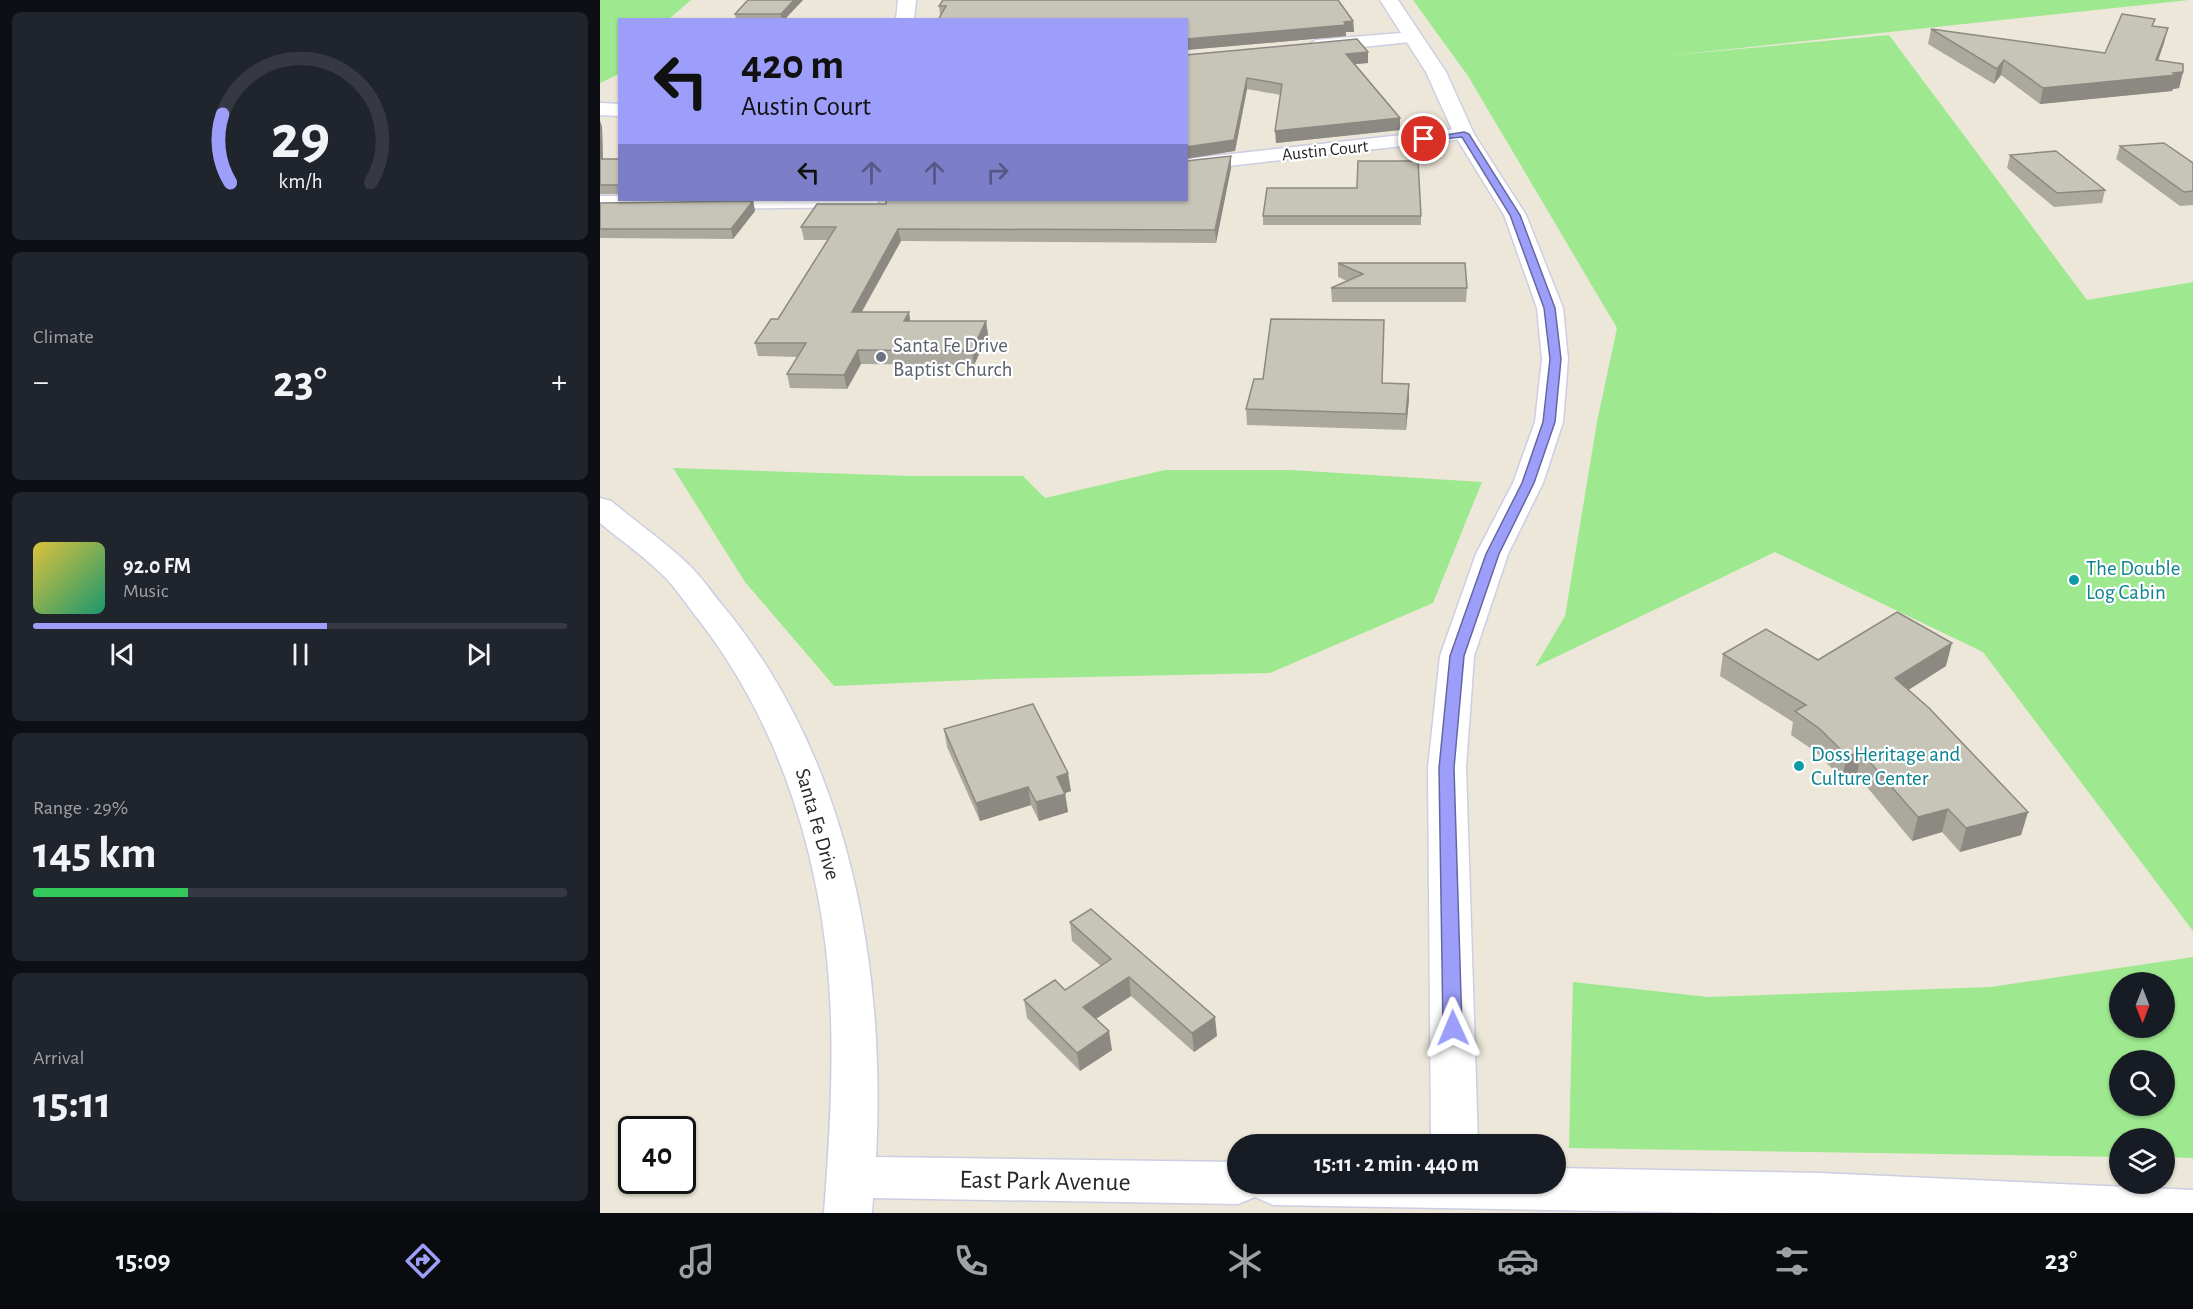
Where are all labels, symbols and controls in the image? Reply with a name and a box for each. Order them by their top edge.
icon: left [642,42,720,120]
text: 420 m [741,44,844,86]
text: Austin Court [741,93,871,120]
text: 29 [270,107,330,169]
pin [1398,113,1449,164]
icon: arrive [1407,122,1440,155]
street label: Austin Court [1281,137,1369,164]
icon: left [792,156,825,189]
icon: ahead [855,156,888,189]
icon: ahead [918,156,951,189]
icon: right [981,156,1014,189]
text: km/h [278,171,322,192]
text: Climate [33,327,94,347]
place label: Santa Fe Drive Baptist Church [893,335,1013,380]
marker: Santa Fe Drive Baptist Church [874,350,888,364]
text: 23° [273,360,327,405]
text: − [33,366,49,399]
text: + [551,366,567,399]
text: 92.0 FM [123,555,191,577]
place label: The Double Log Cabin [2086,558,2180,603]
marker: The Double Log Cabin [2067,573,2081,587]
text: Music [123,581,169,601]
icon: previous [106,638,139,671]
icon: pause [284,638,317,671]
icon: next [462,638,495,671]
place label: Doss Heritage and Culture Center [1811,744,1960,789]
marker: Doss Heritage and Culture Center [1792,759,1806,773]
street label: Santa Fe Drive [792,766,843,882]
text: Range · 29% [33,798,128,818]
text: 145 km [33,831,157,876]
north arrow [2109,972,2175,1038]
map controls [2109,972,2175,1194]
position arrow [1421,996,1485,1060]
text: Arrival [33,1048,84,1068]
button: search [2109,1050,2175,1116]
text: 15:11 [33,1081,111,1126]
speed limit sign: 40 [618,1116,696,1194]
button: layers [2109,1128,2175,1194]
text: 15:11 · 2 min · 440 m [1314,1153,1479,1175]
street label: East Park Avenue [959,1167,1131,1195]
icon: directions [402,1240,444,1282]
icon: music [676,1240,718,1282]
icon: phone [950,1240,992,1282]
icon: climate [1224,1240,1266,1282]
icon: car [1497,1240,1539,1282]
icon: filters [1771,1240,1813,1282]
text: 15:09 [116,1247,171,1274]
text: 23° [2045,1247,2077,1274]

